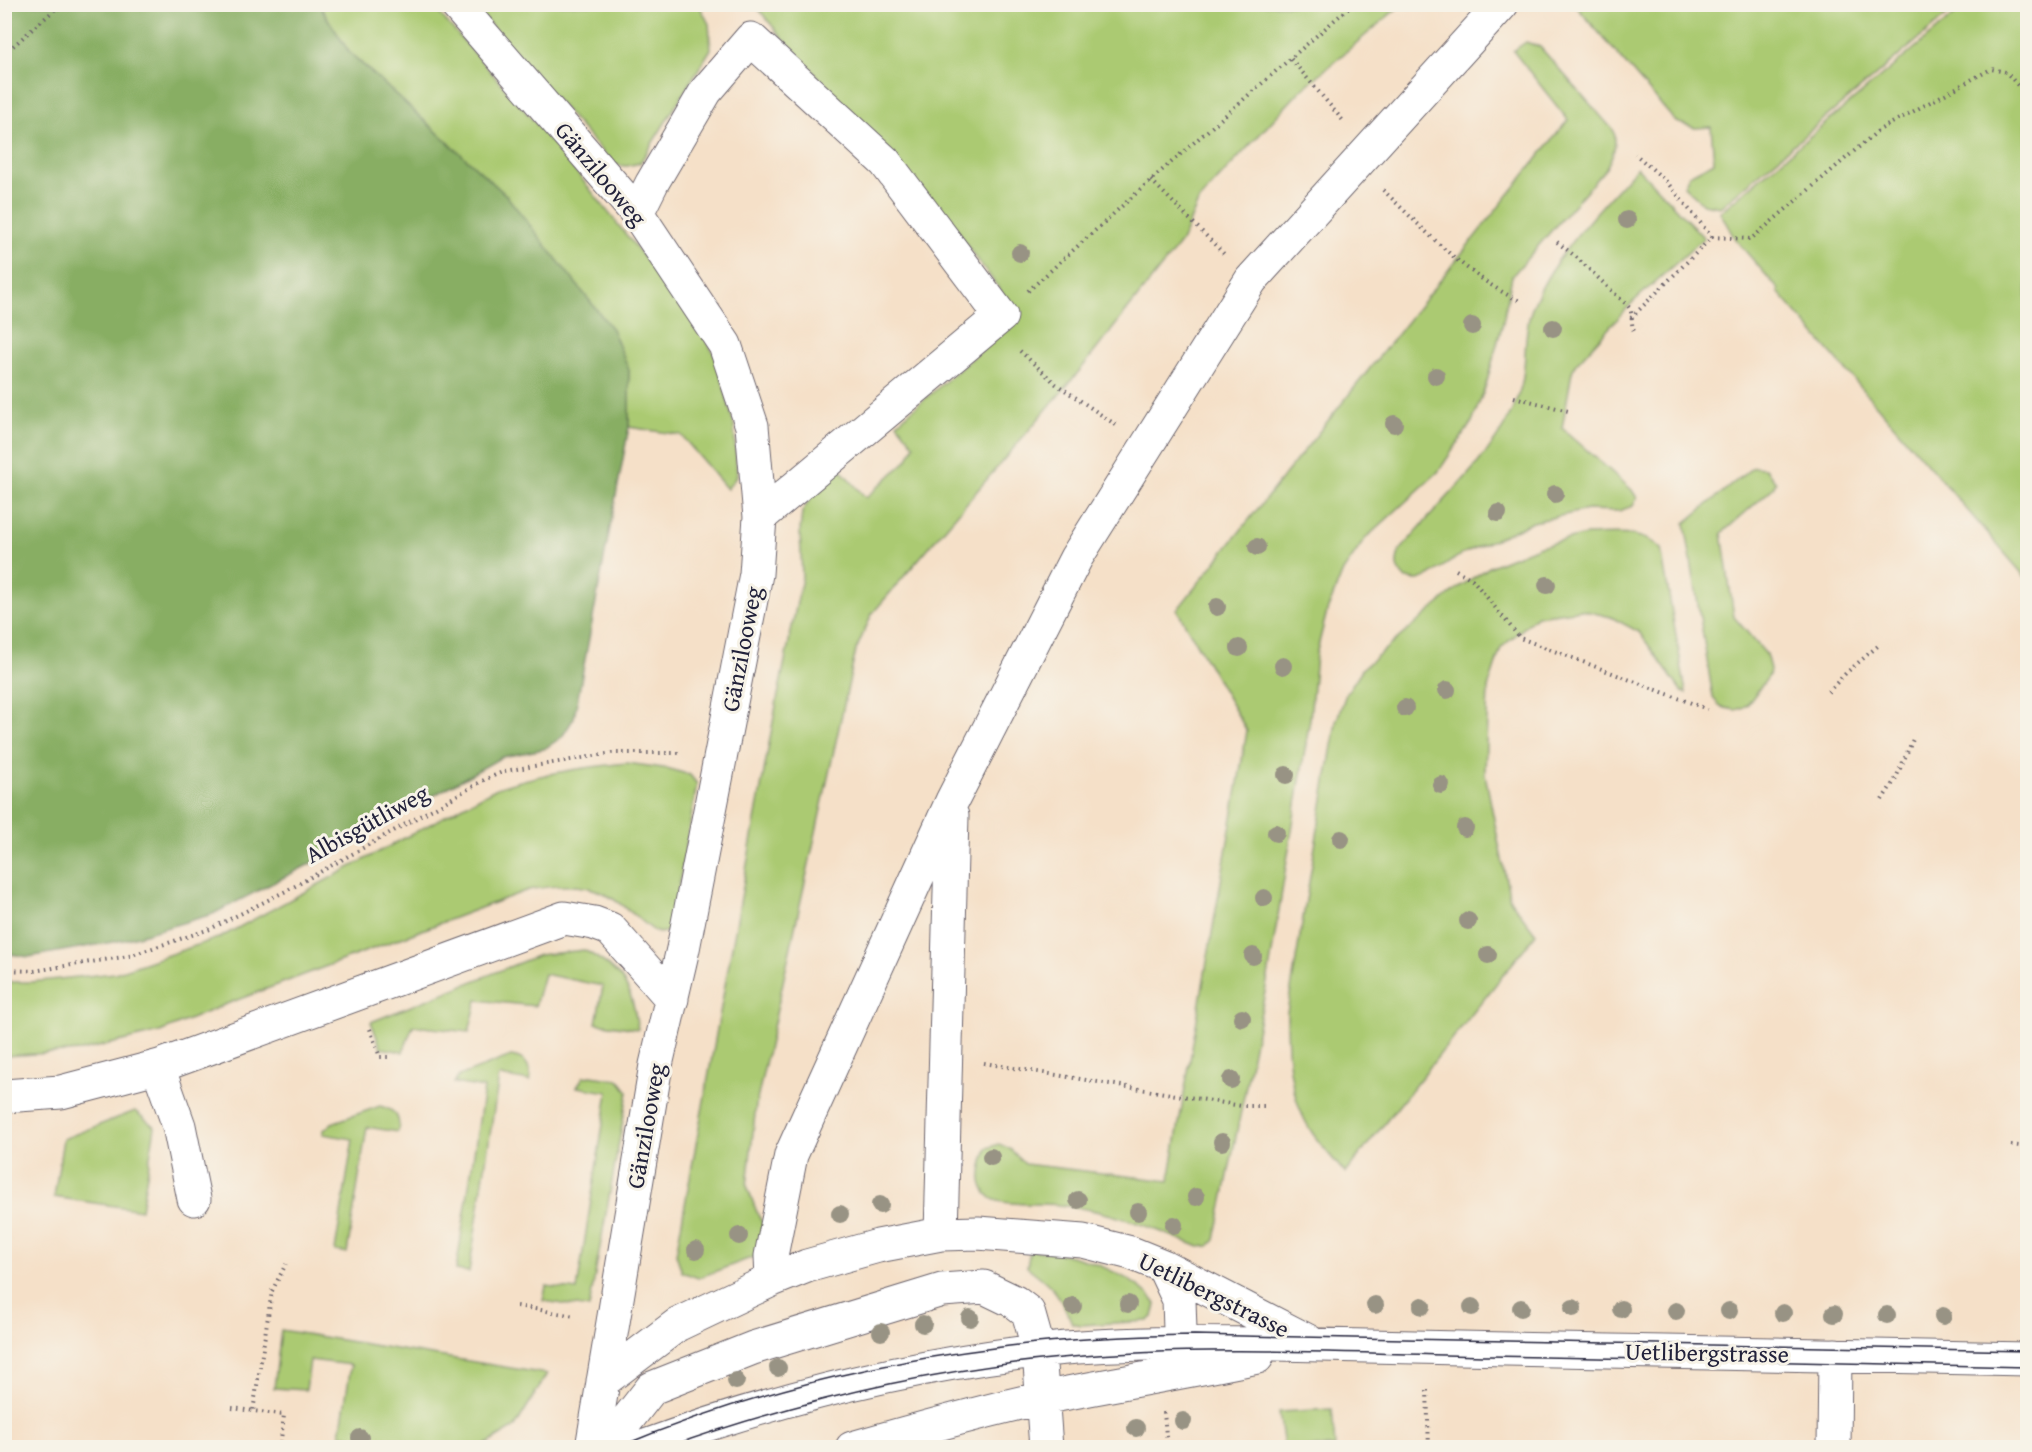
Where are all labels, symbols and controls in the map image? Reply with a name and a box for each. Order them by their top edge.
street label: Gänzilooweg [547,114,656,234]
street label: Gänzilooweg [712,583,771,715]
street label: Albisgütliweg [299,775,435,872]
street label: Gänzilooweg [617,1060,674,1191]
street label: Uetlibergstrasse [1133,1243,1296,1346]
street label: Uetlibergstrasse [1625,1334,1789,1371]

